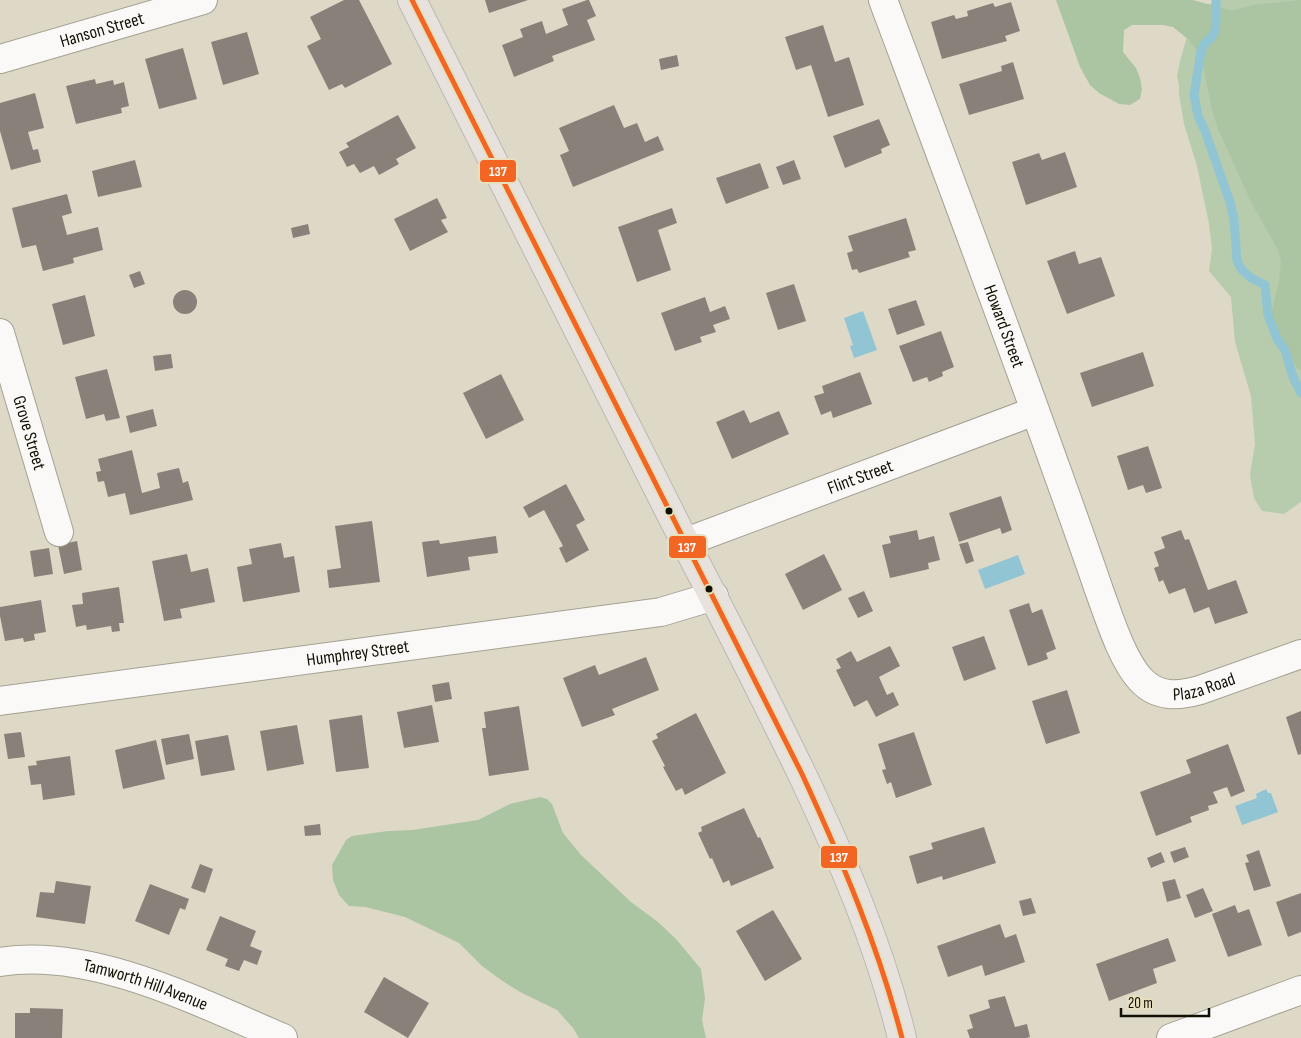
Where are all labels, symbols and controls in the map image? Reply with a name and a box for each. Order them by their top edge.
street label: Hanson Street [58,8,147,52]
line badge: 137 [479,159,517,183]
text: 137 [489,163,508,180]
street label: Howard Street [979,282,1029,371]
street label: Grove Street [8,393,50,473]
street label: Flint Street [825,455,896,499]
unlabelled marker [664,506,674,516]
line badge: 137 [668,535,707,559]
text: 137 [678,539,697,556]
unlabelled marker [704,584,714,594]
street label: Humphrey Street [305,636,411,671]
street label: Plaza Road [1172,668,1238,705]
line badge: 137 [820,845,858,869]
text: 137 [830,849,849,866]
street label: Tamworth Hill Avenue [81,955,211,1015]
scale bar [1121,986,1208,1018]
text: 20 m [1128,994,1153,1013]

